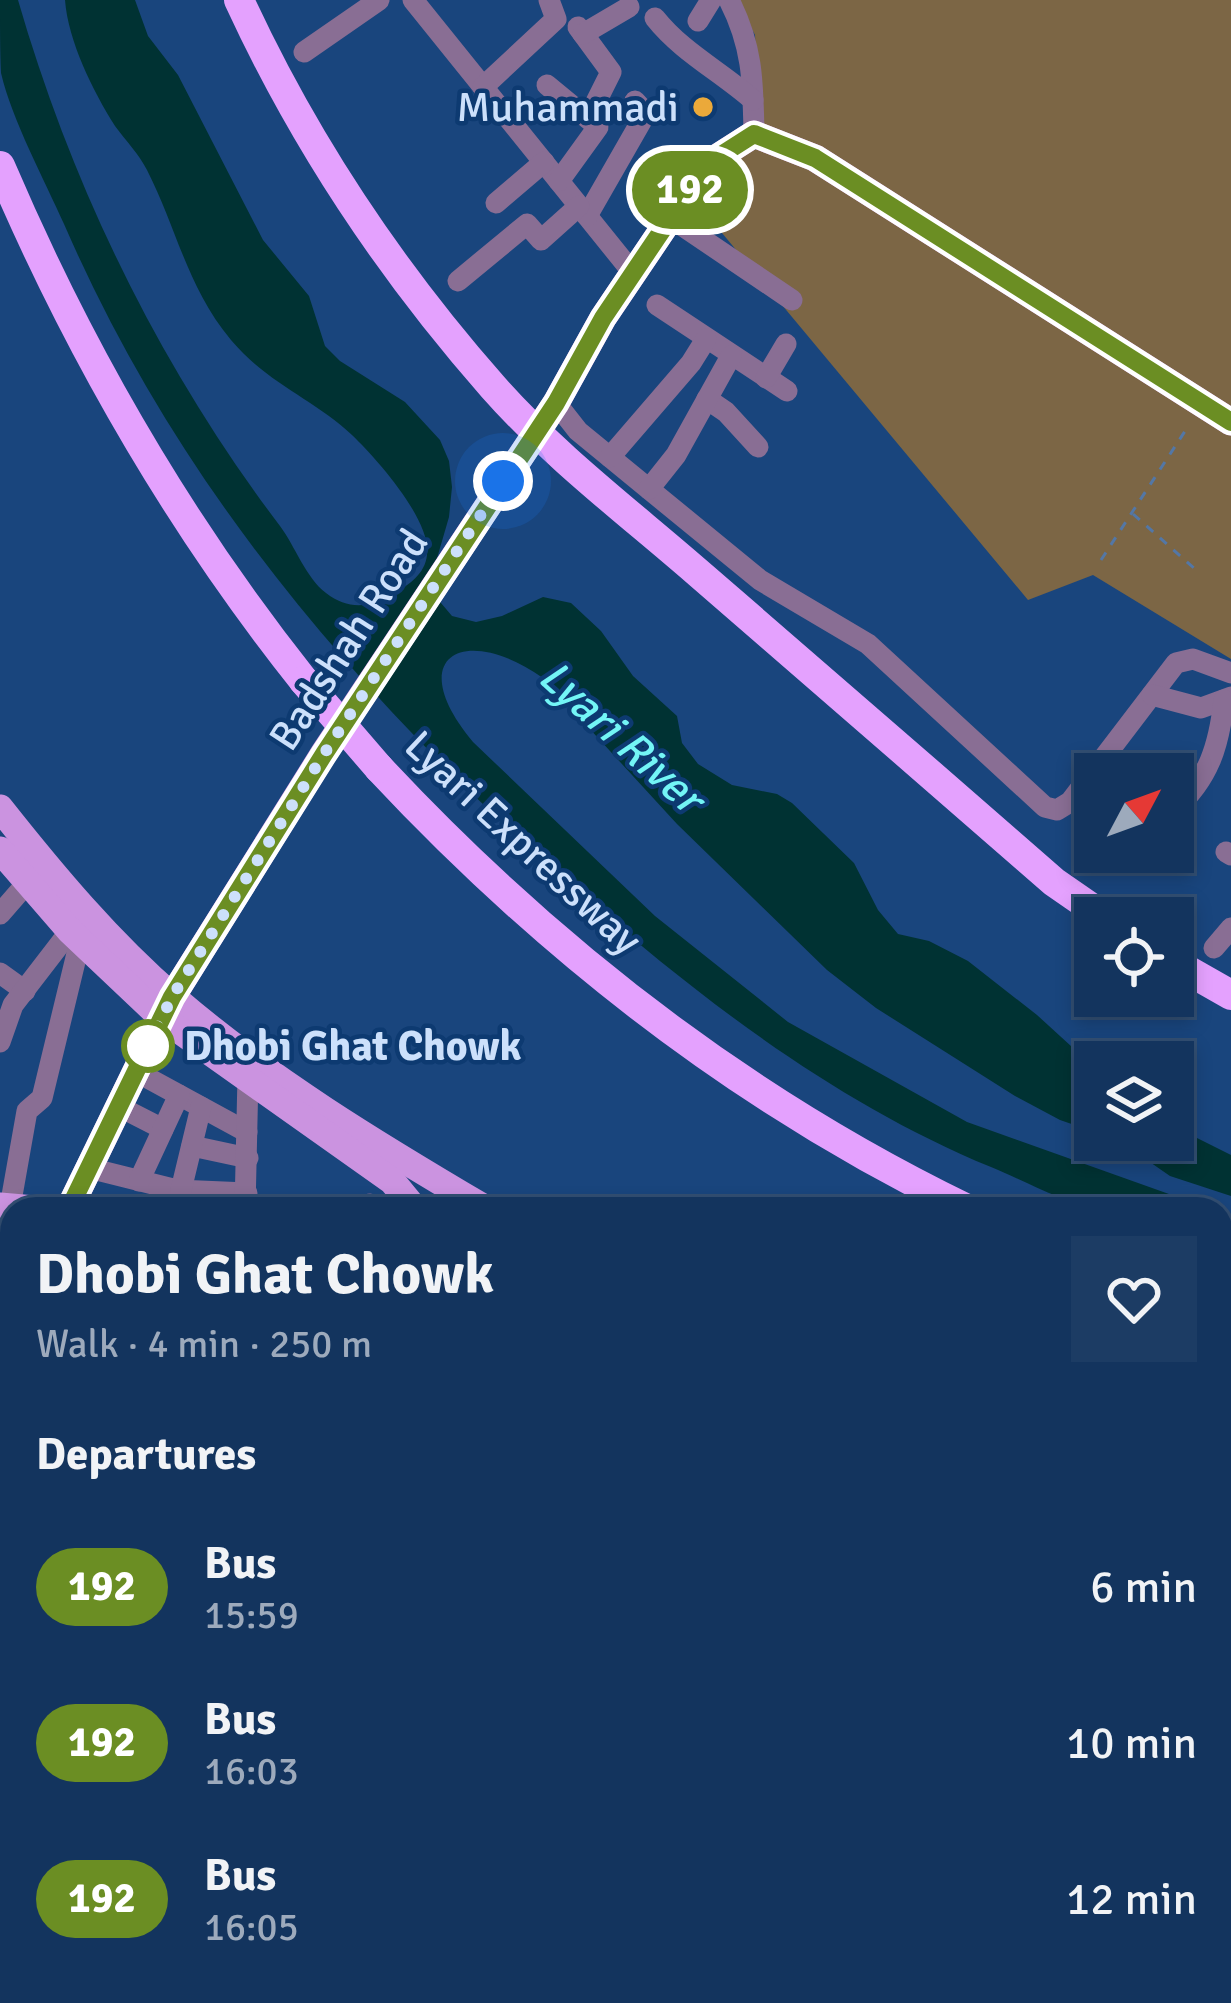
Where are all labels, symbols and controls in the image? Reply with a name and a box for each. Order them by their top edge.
place label: Muhammadi [456,82,679,133]
marker: Muhammadi [690,94,716,120]
line badge: 192 [621,151,759,229]
text: 192 [656,164,724,215]
your location [473,451,533,511]
street label: Badshah Road [259,520,439,760]
water label: Lyari River [528,649,718,829]
street label: Lyari Expressway [394,720,652,966]
north arrow [1074,753,1194,873]
map controls [1074,753,1194,1161]
button: locate [1074,897,1194,1017]
marker: Dhobi Ghat Chowk [123,1021,173,1071]
place label: Dhobi Ghat Chowk [184,1021,522,1072]
button: layers [1074,1041,1194,1161]
button: heart [1071,1236,1197,1362]
text: Dhobi Ghat Chowk [36,1239,494,1310]
text: Walk · 4 min · 250 m [36,1320,372,1368]
text: Departures [36,1427,256,1482]
text: Bus [204,1536,276,1591]
text: 6 min [1090,1560,1197,1615]
text: 192 [68,1561,136,1612]
text: 15:59 [204,1591,299,1639]
text: Bus [204,1692,276,1747]
text: 10 min [1066,1716,1197,1771]
text: 192 [68,1717,136,1768]
text: 16:03 [204,1747,299,1795]
text: Bus [204,1848,276,1903]
text: 12 min [1066,1872,1197,1927]
text: 192 [68,1873,136,1924]
text: 16:05 [204,1903,299,1951]

